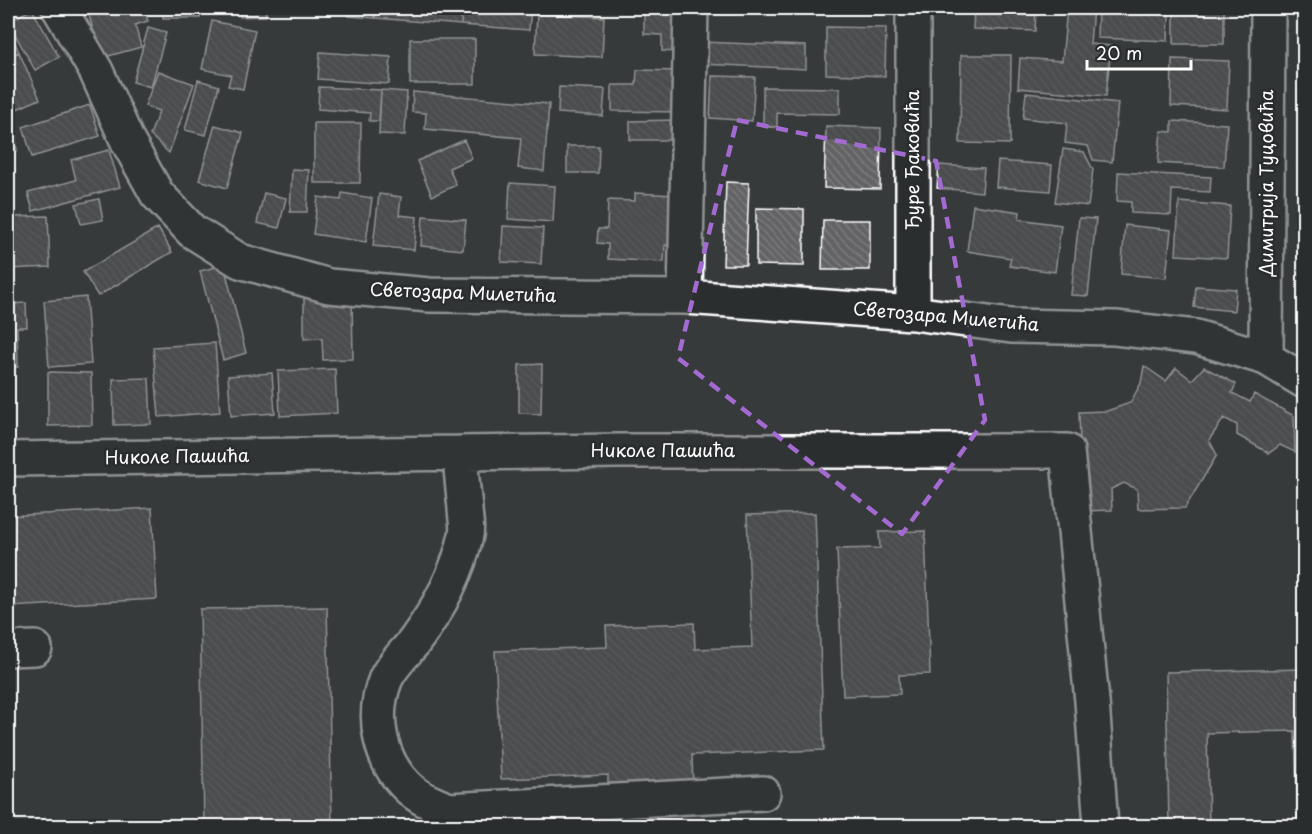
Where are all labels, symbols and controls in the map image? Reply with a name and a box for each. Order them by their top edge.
scale bar [1087,33,1190,71]
text: 20 m [1096,39,1142,66]
street label: Ђуре Ђаковића [898,89,925,230]
street label: Димитрија Туцовића [1252,89,1279,277]
street label: Светозара Милетића [369,275,558,308]
street label: Светозара Милетића [852,294,1041,337]
street label: Николе Пашића [591,436,736,463]
street label: Николе Пашића [105,441,250,470]

